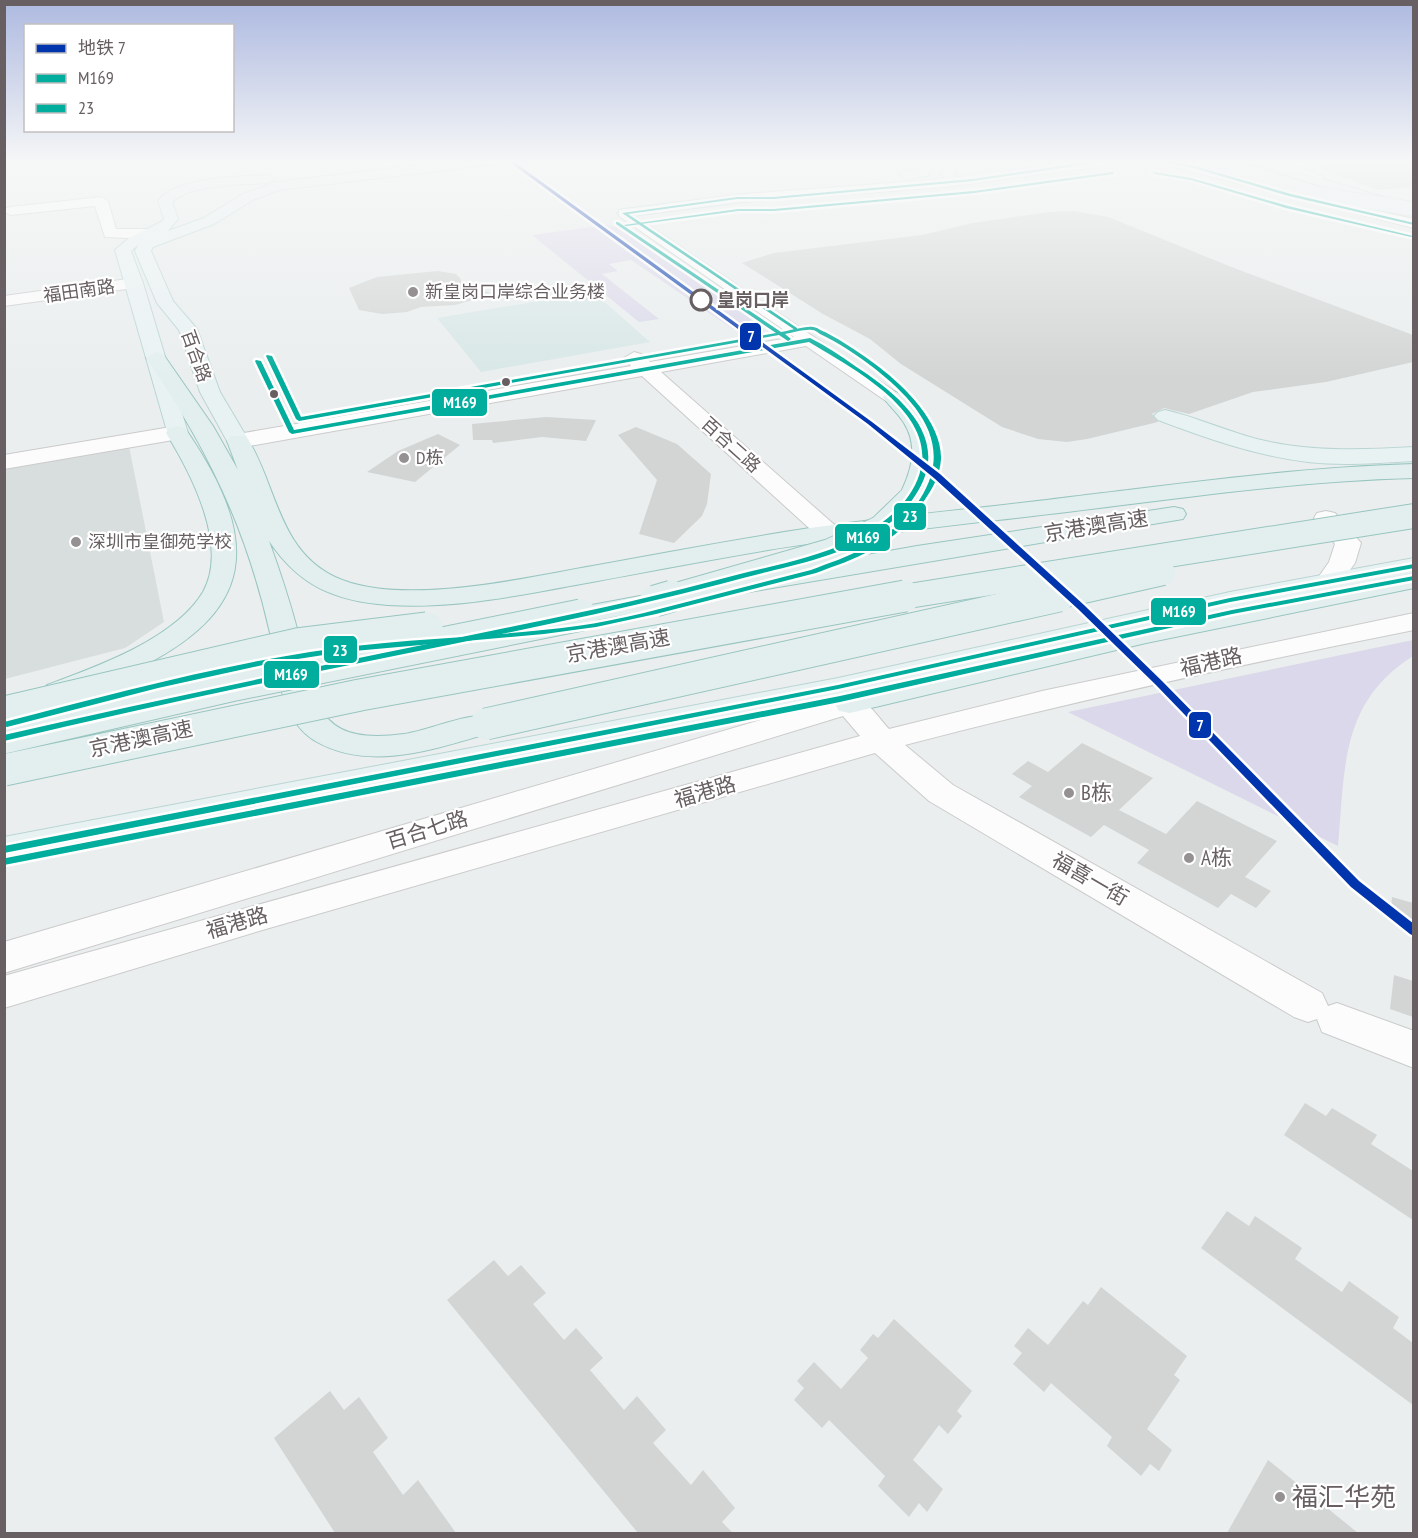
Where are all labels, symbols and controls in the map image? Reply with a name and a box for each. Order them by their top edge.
legend [24,24,234,132]
text: 地铁 7 [78,36,126,59]
text: M169 [78,66,114,89]
text: 23 [78,96,94,119]
street label: 福田南路 [42,274,116,307]
place label: 新皇岗口岸综合业务楼 [425,280,605,303]
marker: 新皇岗口岸综合业务楼 [406,285,420,299]
place label: 皇岗口岸 [717,288,789,311]
marker: 皇岗口岸 [690,289,712,311]
line badge: 7 [739,322,762,351]
text: 7 [747,326,755,346]
street label: 百合路 [176,327,217,385]
unlabelled marker [500,376,512,388]
unlabelled marker [268,388,280,400]
line badge: M169 [431,388,488,417]
text: M169 [443,392,477,412]
street label: 百合二路 [697,412,766,477]
place label: D栋 [416,446,443,469]
marker: D栋 [397,451,411,465]
line badge: 23 [893,502,927,531]
street label: 京港澳高速 [1042,504,1150,547]
text: 23 [902,506,918,526]
line badge: M169 [834,523,891,552]
text: M169 [846,527,880,547]
place label: 深圳市皇御苑学校 [88,530,232,553]
marker: 深圳市皇御苑学校 [69,535,83,549]
line badge: M169 [1150,597,1207,626]
text: M169 [1162,601,1196,621]
street label: 京港澳高速 [564,623,672,668]
line badge: 23 [323,635,358,664]
text: 23 [332,640,348,660]
street label: 福港路 [1177,641,1245,682]
line badge: M169 [263,660,320,689]
text: M169 [274,664,308,684]
line badge: 7 [1188,711,1212,739]
street label: 京港澳高速 [87,714,195,763]
text: 7 [1196,715,1204,735]
street label: 福港路 [671,770,739,813]
place label: B栋 [1081,779,1112,806]
marker: B栋 [1062,786,1076,800]
street label: 百合七路 [383,804,471,855]
place label: A栋 [1201,844,1232,871]
street label: 福喜一街 [1047,846,1133,911]
marker: A栋 [1182,851,1196,865]
street label: 福港路 [203,901,271,944]
place label: 福汇华苑 [1292,1480,1396,1513]
marker: 福汇华苑 [1273,1490,1287,1504]

